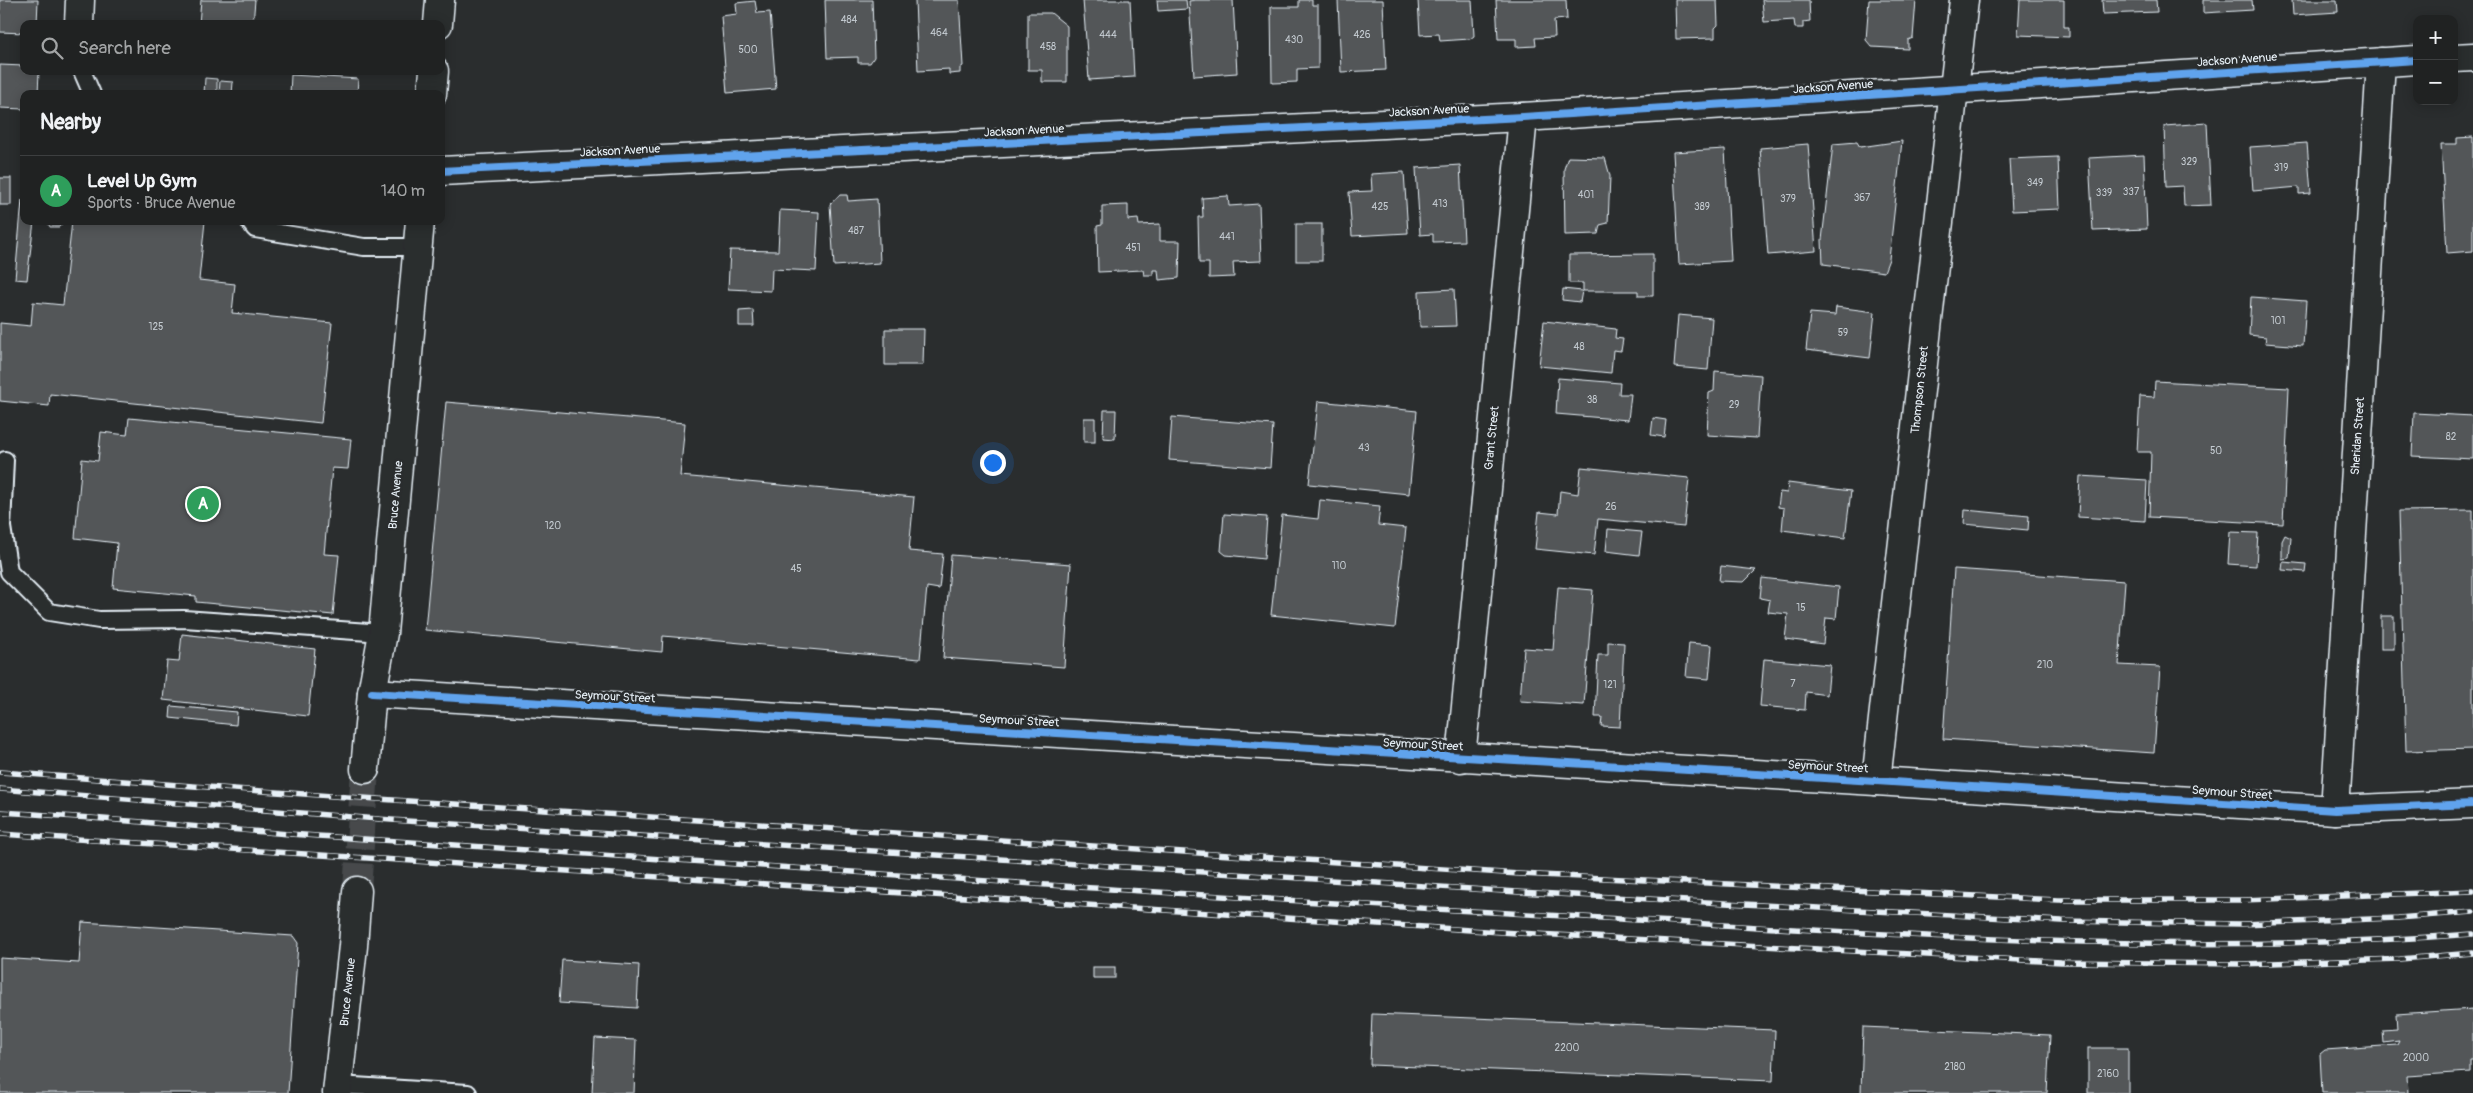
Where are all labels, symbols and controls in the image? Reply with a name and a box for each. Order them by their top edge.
house number: 484 [841,14,858,26]
map controls [2413,15,2458,105]
button: + [2413,15,2458,60]
search box [20,20,445,75]
house number: 464 [930,27,948,39]
house number: 444 [1099,29,1117,41]
house number: 426 [1353,29,1371,41]
icon: search [38,34,66,62]
house number: 430 [1285,34,1303,46]
text: Search here [78,36,171,60]
house number: 458 [1040,41,1056,53]
house number: 500 [738,44,758,56]
street label: Jackson Avenue [2196,50,2278,70]
button: − [2413,60,2458,105]
street label: Jackson Avenue [1792,77,1874,97]
street label: Jackson Avenue [1388,101,1470,121]
text: Nearby [40,109,101,136]
street label: Jackson Avenue [983,121,1065,141]
street label: Jackson Avenue [579,141,661,161]
house number: 329 [2181,156,2197,168]
house number: 319 [2274,162,2288,174]
text: Level Up Gym [87,169,197,193]
house number: 349 [2027,177,2043,189]
text: A [51,181,61,201]
text: 140 m [381,181,425,201]
house number: 337 [2123,186,2140,198]
house number: 339 [2096,187,2112,199]
house number: 401 [1578,189,1594,201]
house number: 367 [1854,192,1871,204]
text: Sports · Bruce Avenue [87,193,235,213]
house number: 379 [1780,193,1796,205]
house number: 413 [1432,198,1448,210]
house number: 425 [1372,201,1388,213]
house number: 389 [1694,201,1710,213]
house number: 487 [848,225,865,237]
house number: 441 [1219,231,1235,243]
house number: 451 [1125,242,1141,254]
house number: 101 [2271,315,2285,327]
house number: 125 [149,321,163,333]
house number: 59 [1838,327,1848,339]
house number: 48 [1574,341,1584,353]
street label: Thompson Street [1908,345,1932,435]
house number: 38 [1587,394,1597,406]
street label: Sheridan Street [2348,396,2368,475]
house number: 29 [1729,399,1739,411]
street label: Grant Street [1481,405,1503,471]
house number: 82 [2446,431,2457,443]
house number: 43 [1358,442,1370,454]
house number: 50 [2210,445,2222,457]
your location [980,450,1006,476]
street label: Bruce Avenue [386,460,406,530]
pin: A [187,485,219,523]
house number: 26 [1605,501,1617,513]
house number: 120 [545,520,561,532]
house number: 110 [1332,560,1346,572]
house number: 45 [790,563,802,575]
house number: 15 [1796,602,1806,614]
house number: 210 [2037,659,2053,671]
house number: 7 [1790,678,1796,690]
house number: 121 [1603,679,1617,691]
street label: Seymour Street [574,687,656,707]
street label: Seymour Street [978,711,1060,731]
street label: Seymour Street [1382,735,1464,755]
street label: Seymour Street [1787,757,1869,777]
street label: Seymour Street [2191,783,2273,803]
street label: Bruce Avenue [337,957,359,1027]
house number: 2200 [1555,1042,1580,1054]
house number: 2000 [2403,1052,2429,1064]
house number: 2180 [1944,1061,1966,1073]
house number: 2160 [2097,1068,2119,1080]

